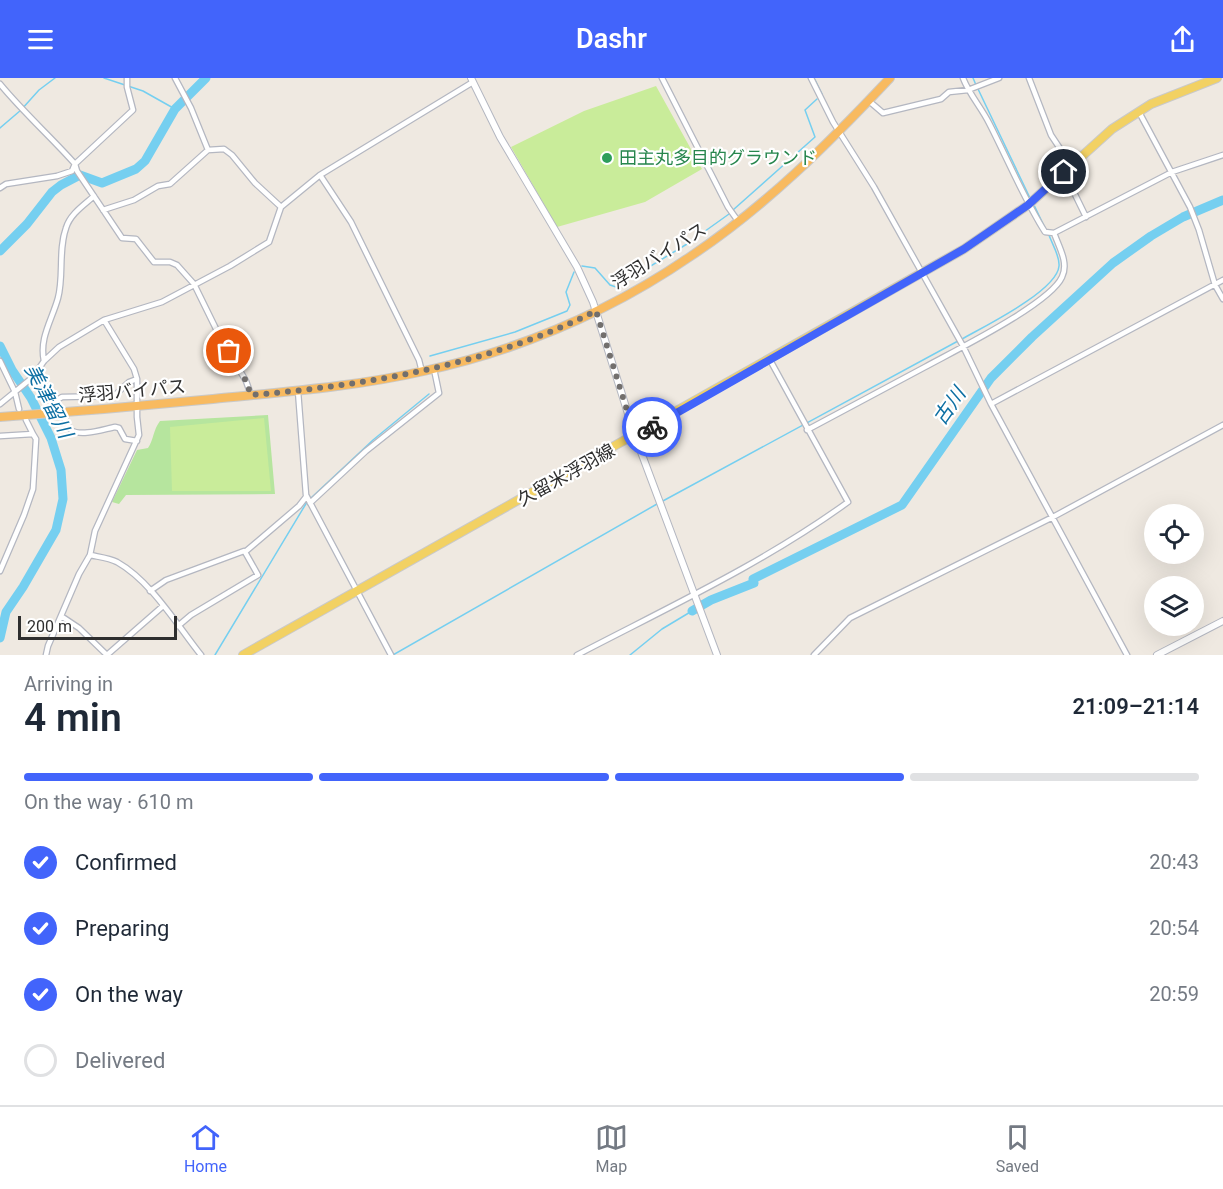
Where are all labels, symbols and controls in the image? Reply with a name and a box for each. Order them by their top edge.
icon: menu [24,23,57,56]
text: Dashr [576,23,647,55]
icon: share [1166,23,1199,56]
pin [1038,146,1089,197]
place label: 田主丸多目的グラウンド [619,147,817,168]
marker: 田主丸多目的グラウンド [600,151,614,165]
icon: home [1047,155,1080,188]
street label: 浮羽バイパス [608,218,710,293]
pin [203,325,254,376]
icon: bag [212,334,245,367]
water label: 美津留川 [20,360,79,444]
street label: 浮羽バイパス [77,375,186,406]
water label: 古川 [928,381,971,429]
courier [622,397,682,457]
icon: bike [636,411,669,444]
street label: 久留米浮羽線 [513,439,618,510]
map controls [1144,504,1204,636]
button: locate [1144,504,1204,564]
button: layers [1144,576,1204,636]
scale bar [18,613,177,640]
text: 200 m [27,617,72,636]
text: Arriving in [24,672,113,696]
text: 21:09–21:14 [1072,694,1199,719]
text: 4 min [24,695,122,741]
text: On the way · 610 m [24,790,193,814]
icon: check [24,846,57,879]
text: Confirmed [75,850,177,875]
text: 20:43 [1149,850,1199,874]
icon: check [24,912,57,945]
text: Preparing [75,916,169,941]
text: 20:54 [1149,916,1199,940]
icon: check [24,978,57,1011]
text: On the way [75,982,183,1007]
text: 20:59 [1149,982,1199,1006]
text: Delivered [75,1048,165,1073]
tab: Home [184,1121,227,1176]
tab: Map [595,1121,628,1176]
tab: Saved [996,1121,1039,1176]

